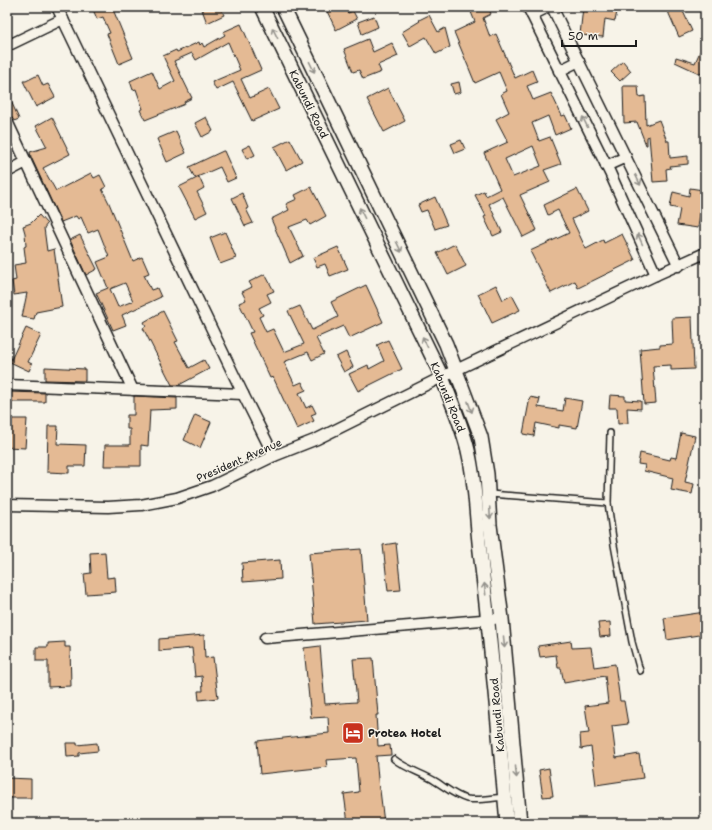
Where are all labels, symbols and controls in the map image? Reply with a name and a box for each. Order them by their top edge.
scale bar [562,22,636,48]
one-way arrow [270,27,278,39]
text: 50 m [568,28,598,44]
one-way arrow [309,61,316,73]
street label: Kabundi Road [285,67,332,141]
one-way arrow [580,116,588,128]
one-way arrow [635,174,642,186]
one-way arrow [358,207,365,219]
one-way arrow [636,234,643,246]
one-way arrow [396,241,403,253]
one-way arrow [421,337,428,349]
street label: Kabundi Road [427,360,468,435]
one-way arrow [466,400,474,412]
street label: President Avenue [194,435,284,486]
one-way arrow [486,506,493,519]
one-way arrow [481,583,489,596]
one-way arrow [500,635,508,648]
street label: Kabundi Road [487,677,508,753]
hotel icon: Protea Hotel [340,720,366,746]
place label: Protea Hotel [368,726,441,741]
one-way arrow [512,765,520,778]

